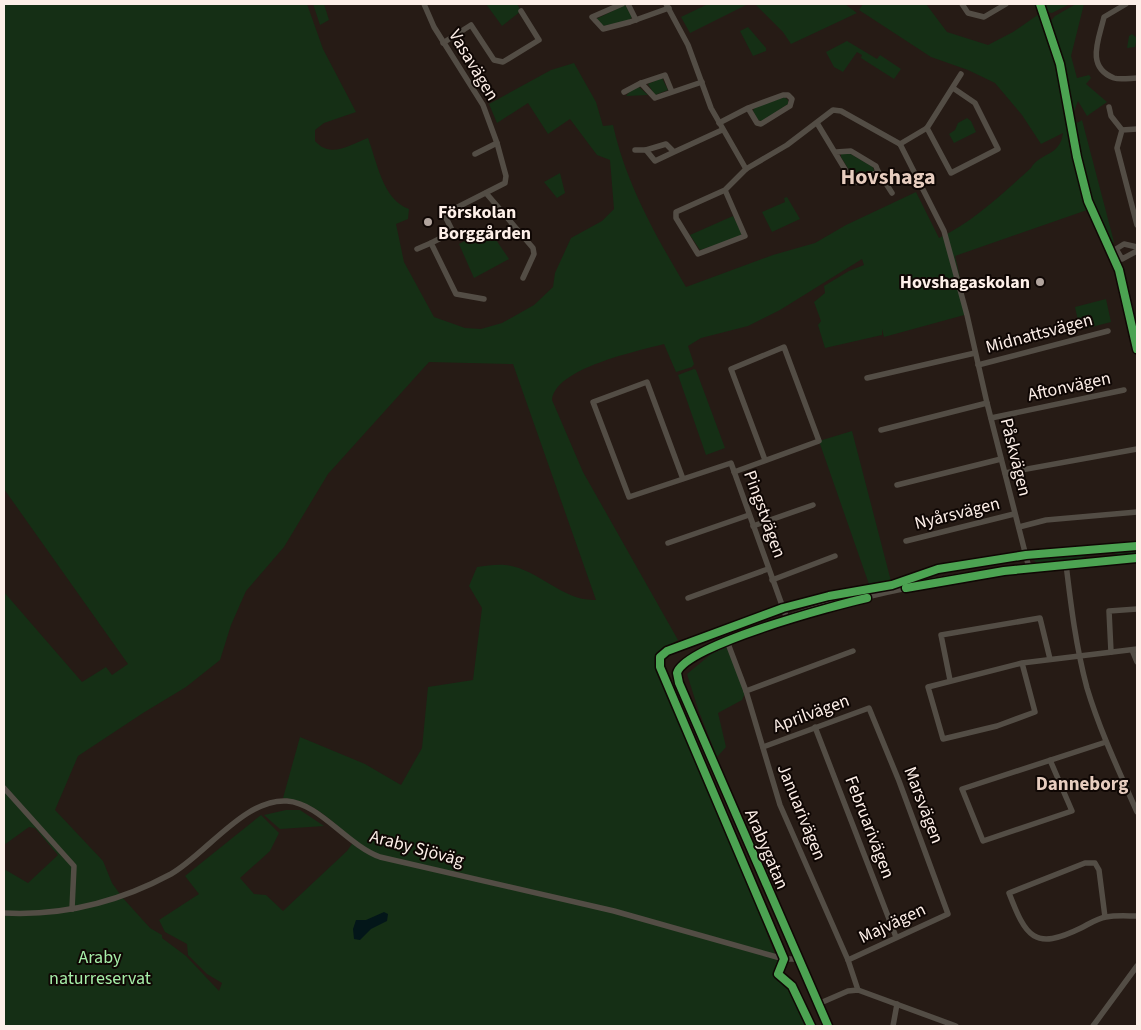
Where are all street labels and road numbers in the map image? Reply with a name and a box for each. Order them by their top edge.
street label: Vasavägen [442,25,505,106]
street label: Midnattsvägen [983,307,1096,360]
street label: Aftonvägen [1025,365,1113,407]
street label: Påskvägen [994,415,1037,499]
street label: Pingstvägen [737,467,792,561]
street label: Nyårsvägen [912,491,1002,536]
street label: Aprilvägen [769,688,853,739]
street label: Januarivägen [771,760,832,864]
street label: Marsvägen [897,763,950,847]
street label: Februarivägen [839,772,901,882]
street label: Arabygatan [738,805,795,893]
street label: Araby Sjöväg [367,824,467,873]
street label: Majvägen [855,897,930,950]

